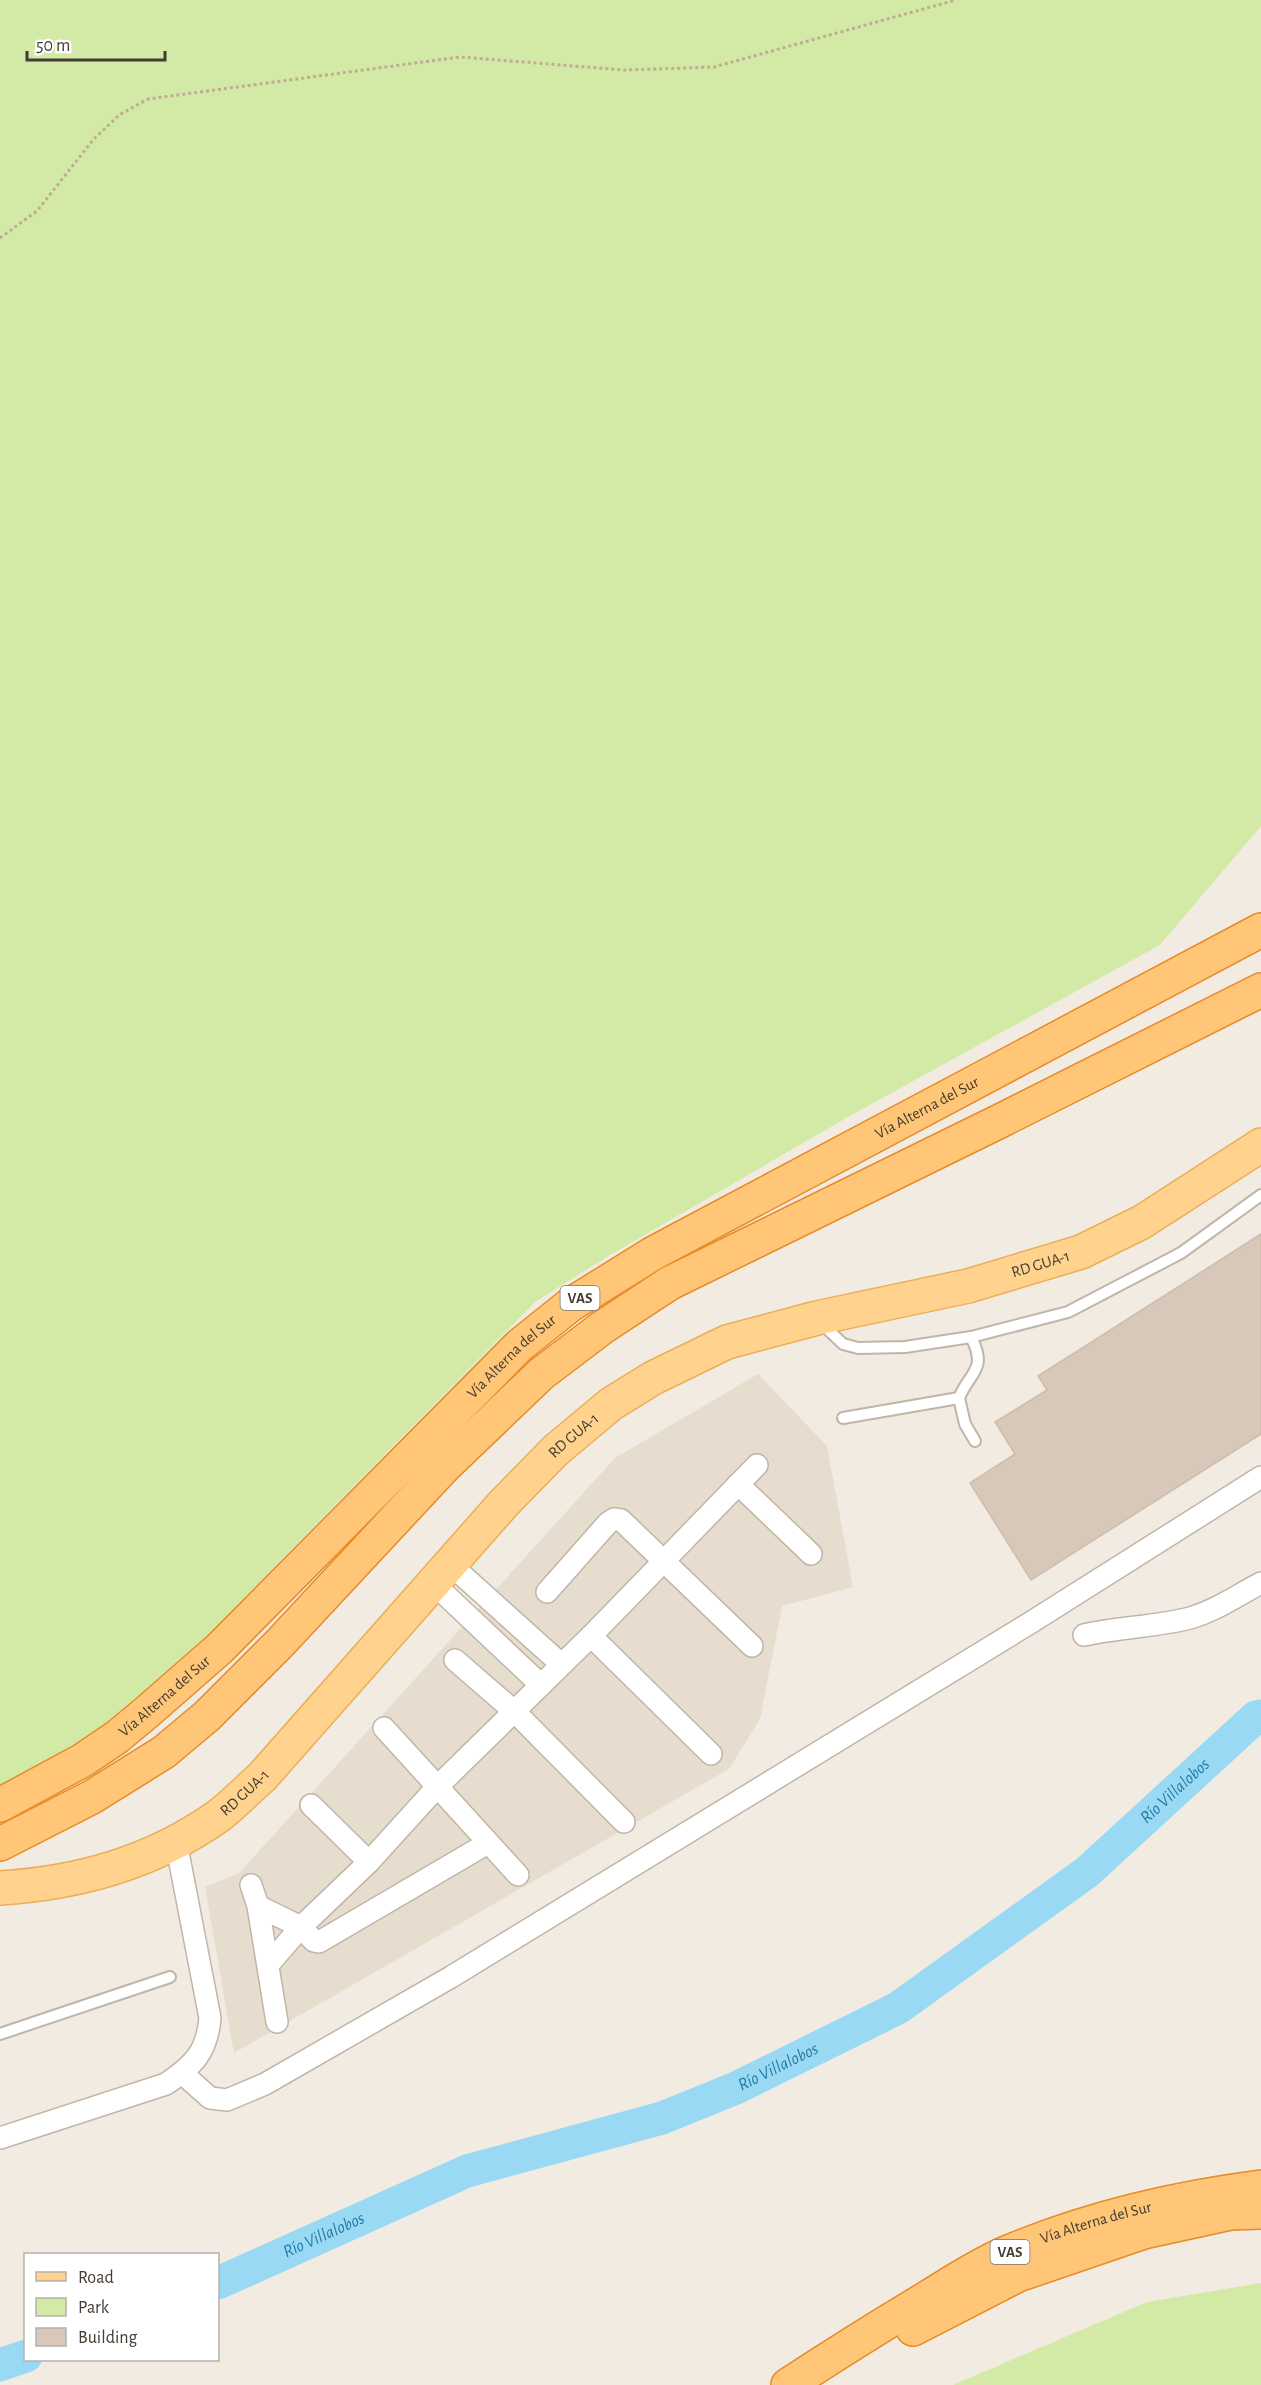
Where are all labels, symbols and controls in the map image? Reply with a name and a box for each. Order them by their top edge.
scale bar [27,24,165,62]
text: 50 m [36,37,70,55]
street label: Vía Alterna del Sur [872,1073,982,1142]
street label: RD GUA-1 [1009,1248,1072,1280]
road number: VAS [560,1286,600,1310]
street label: Vía Alterna del Sur [464,1311,560,1401]
street label: RD GUA-1 [545,1410,602,1461]
street label: Vía Alterna del Sur [116,1652,214,1740]
water label: Río Villalobos [1137,1755,1213,1827]
street label: RD GUA-1 [217,1767,272,1819]
water label: Río Villalobos [735,2040,821,2094]
street label: Vía Alterna del Sur [1038,2199,1154,2247]
water label: Río Villalobos [280,2209,367,2261]
road number: VAS [990,2240,1030,2264]
legend [24,2253,219,2361]
text: Road [78,2269,114,2287]
text: Park [78,2299,110,2317]
text: Building [78,2329,138,2347]

